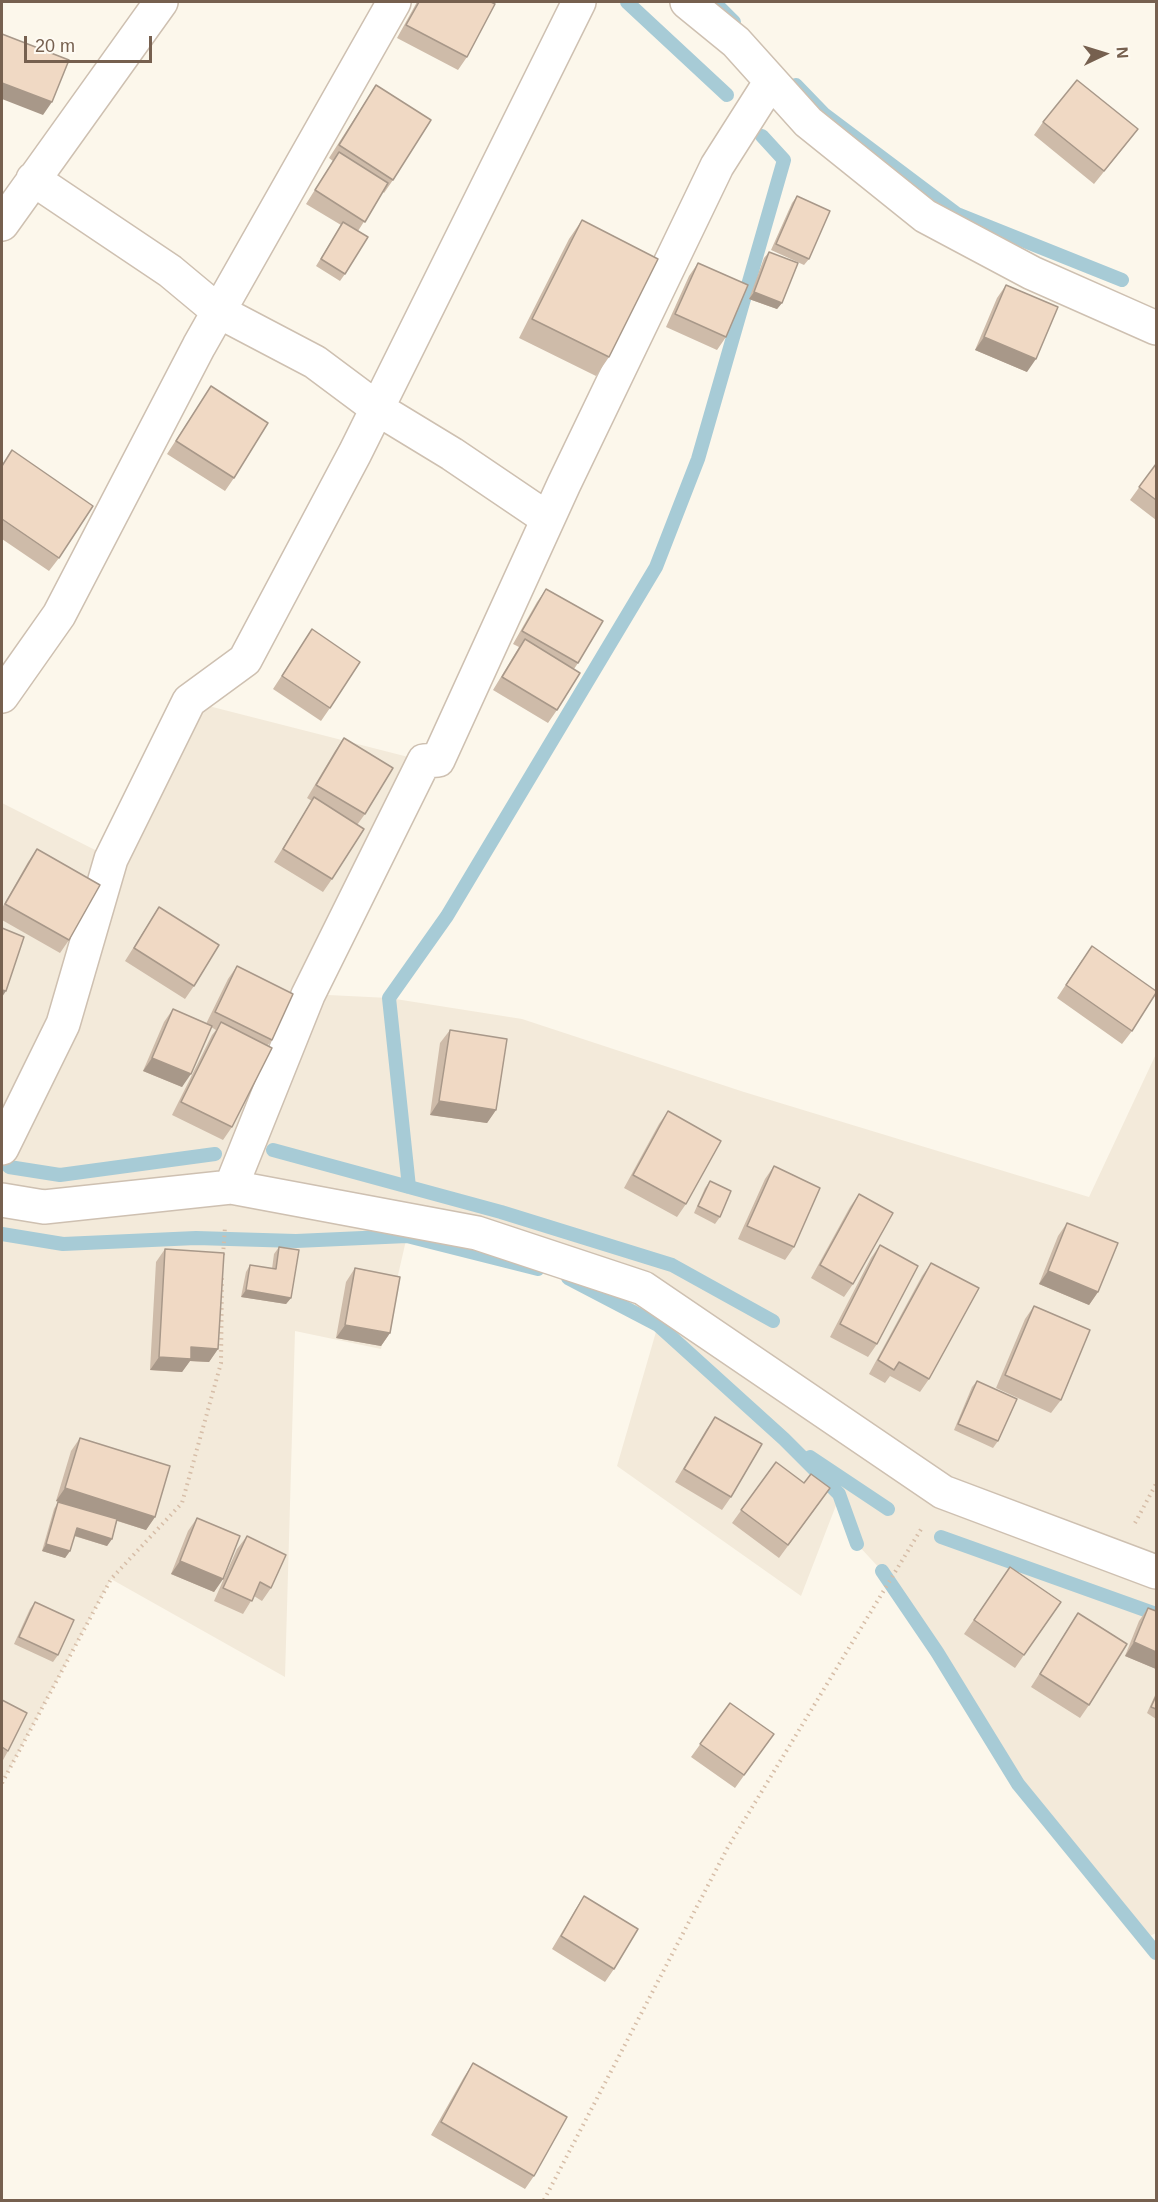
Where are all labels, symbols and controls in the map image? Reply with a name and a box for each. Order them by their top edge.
scale bar [27,24,154,62]
north arrow [1074,24,1134,84]
text: 20 m [35,36,75,56]
text: N [1114,46,1131,59]

